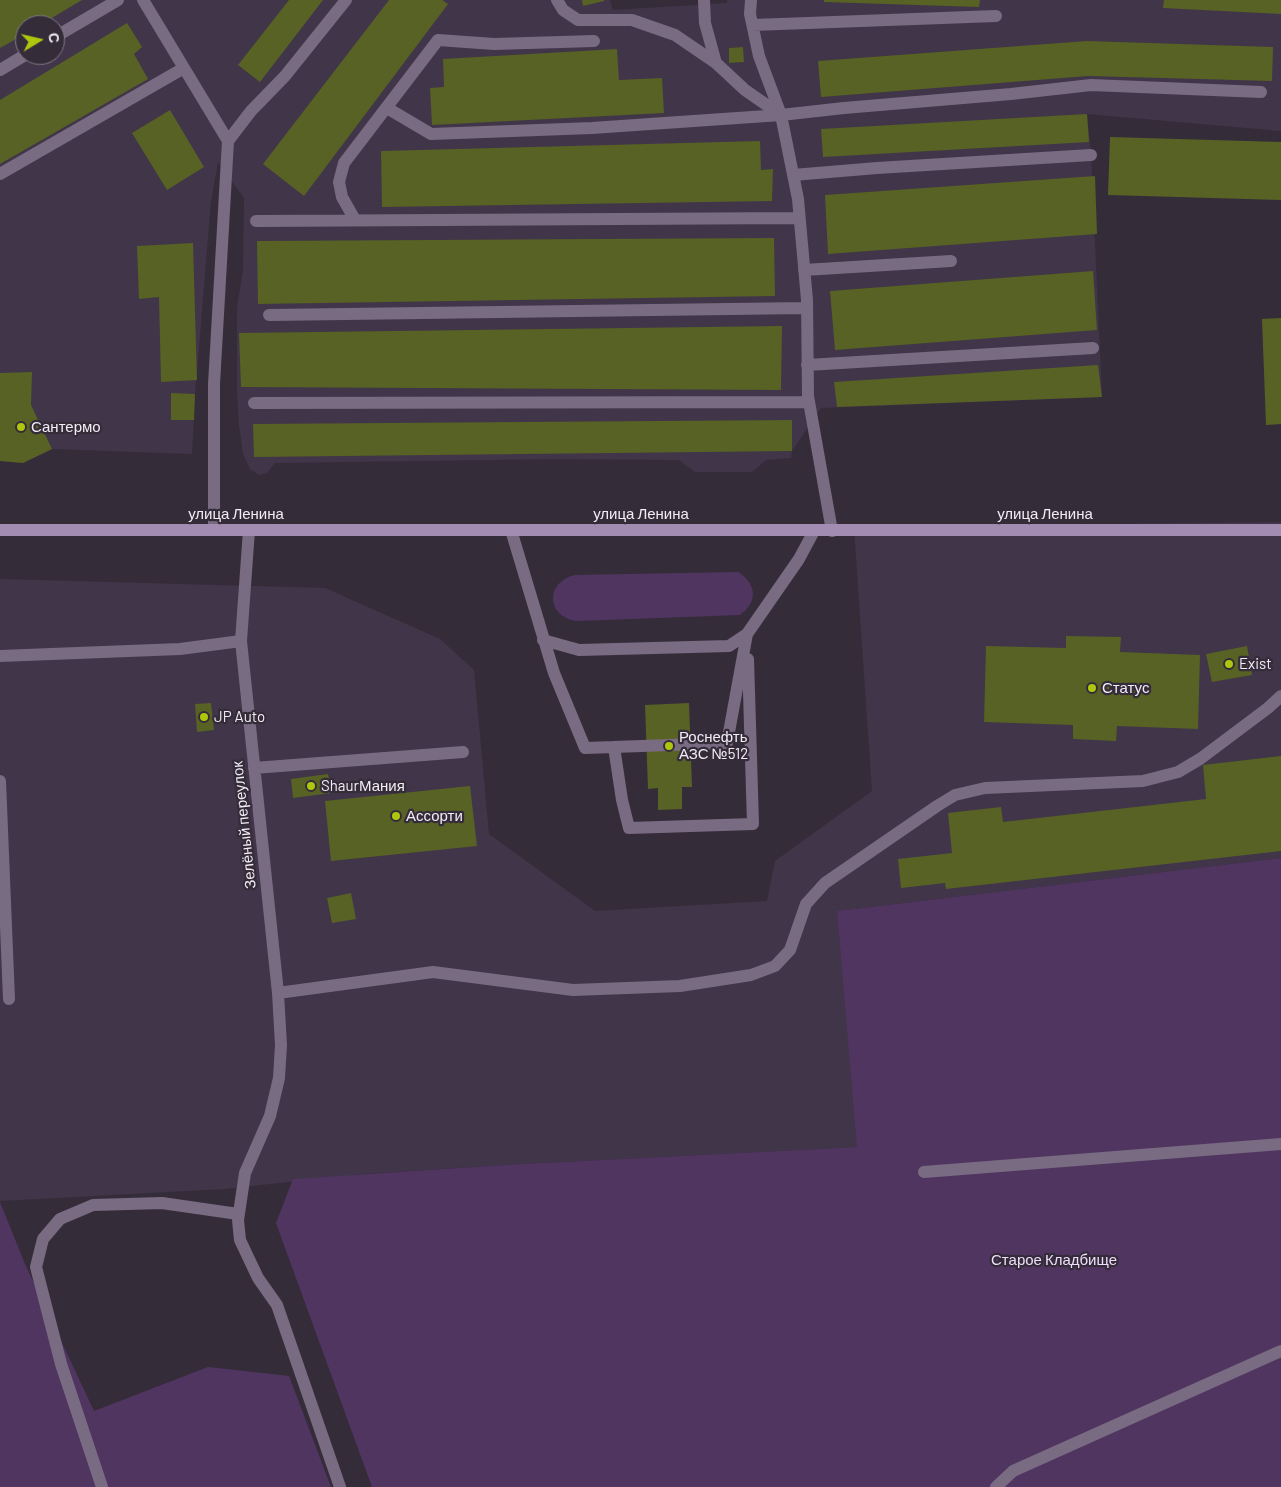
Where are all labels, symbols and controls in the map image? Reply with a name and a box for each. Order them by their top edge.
north arrow [15,15,65,65]
text: С [45,31,64,44]
place label: Сантермо [31,418,101,436]
marker: Сантермо [15,421,27,433]
street label: улица Ленина [188,505,284,523]
street label: улица Ленина [593,505,689,523]
street label: улица Ленина [997,505,1093,523]
place label: Exist [1239,655,1272,673]
marker: Exist [1223,658,1235,670]
place label: Статус [1102,679,1149,697]
marker: Статус [1086,682,1098,694]
place label: JP Auto [214,708,265,726]
marker: JP Auto [198,711,210,723]
place label: Роснефть АЗС №512 [679,728,748,763]
marker: Роснефть АЗС №512 [663,740,675,752]
street label: Зелёный переулок [228,760,260,890]
place label: ShaurМания [321,777,405,795]
marker: ShaurМания [305,780,317,792]
place label: Ассорти [406,807,463,825]
marker: Ассорти [390,810,402,822]
park label: Старое Кладбище [991,1251,1117,1269]

